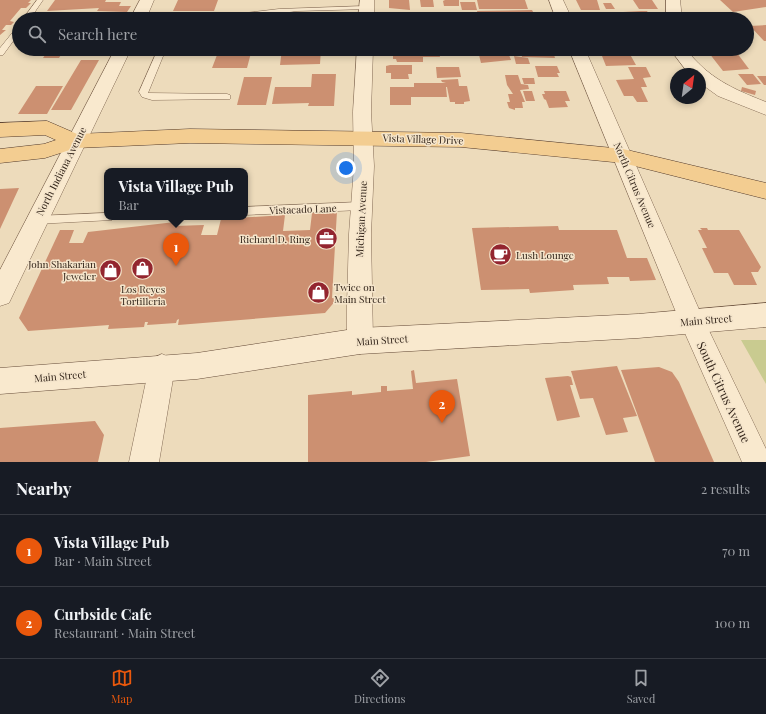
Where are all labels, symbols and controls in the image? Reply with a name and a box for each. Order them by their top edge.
search box [12,12,754,56]
icon: search [26,23,48,45]
text: Search here [58,24,137,44]
north arrow [670,68,706,104]
street label: North Indiana Avenue [33,124,89,218]
street label: Vista Village Drive [381,131,464,147]
street label: North Citrus Avenue [611,140,659,230]
your location [336,158,356,178]
popup [104,168,248,220]
text: Vista Village Pub [118,176,234,196]
street label: Michigan Avenue [352,180,370,258]
text: Bar [118,196,139,213]
street label: Vistacado Lane [268,201,337,217]
office icon: Richard D. Ring [313,226,339,252]
place label: Richard D. Ring [240,232,311,246]
pin: 1 [163,233,189,266]
cafe icon: Lush Lounge [488,242,514,268]
place label: Lush Lounge [516,248,574,262]
shop icon: Los Reyes Tortilleria [130,256,156,282]
place label: John Shakarian Jeweler [27,257,97,283]
shop icon: John Shakarian Jeweler [98,257,124,283]
shop icon: Twice on Main Street [306,280,332,306]
place label: Twice on Main Street [334,280,386,306]
place label: Los Reyes Tortilleria [120,282,166,308]
street label: Main Street [680,311,733,329]
street label: Main Street [356,331,409,349]
street label: South Citrus Avenue [693,339,755,445]
street label: Main Street [34,367,87,385]
pin: 2 [429,390,455,423]
text: Nearby [16,477,71,499]
text: 2 results [701,480,750,497]
text: Vista Village Pub [54,532,169,552]
text: 1 [27,542,31,559]
text: 70 m [722,542,750,559]
text: Bar · Main Street [54,552,151,569]
text: Curbside Cafe [54,604,152,624]
text: 2 [26,614,32,631]
text: 100 m [715,614,750,631]
text: Restaurant · Main Street [54,624,195,641]
tab: Map [111,667,133,706]
tab: Directions [354,667,405,706]
tab: Saved [627,667,655,706]

